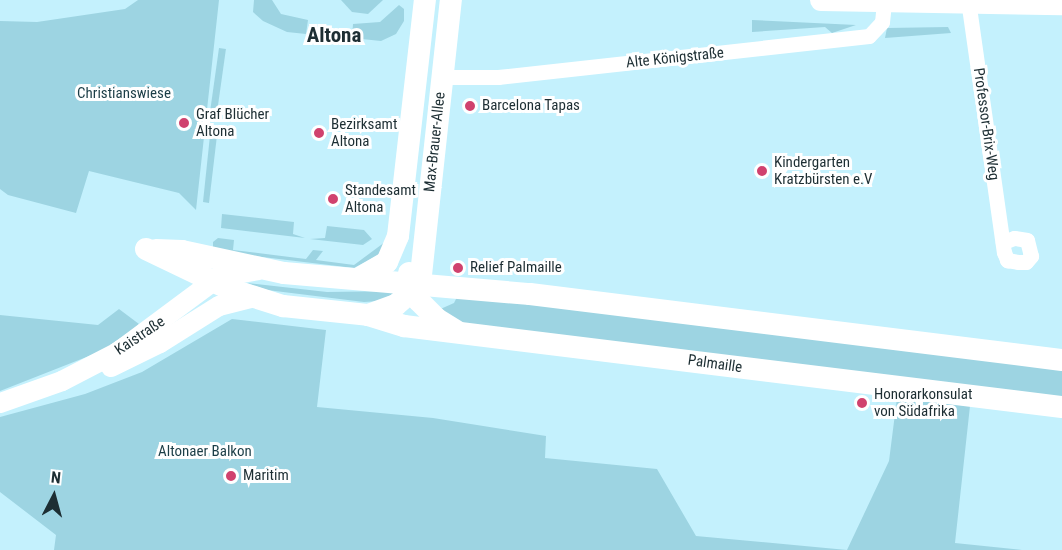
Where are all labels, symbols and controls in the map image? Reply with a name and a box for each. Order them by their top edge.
district label: Altona [307,22,361,48]
street label: Alte Königstraße [625,44,725,72]
street label: Professor-Brix-Weg [969,67,1003,181]
park label: Christianswiese [77,85,171,103]
street label: Max-Brauer-Allee [421,91,449,193]
place label: Barcelona Tapas [482,97,580,115]
marker: Barcelona Tapas [463,99,477,113]
place label: Graf Blücher Altona [196,105,269,140]
place label: Bezirksamt Altona [331,115,397,150]
marker: Graf Blücher Altona [177,116,191,130]
marker: Bezirksamt Altona [312,126,326,140]
place label: Kindergarten Kratzbürsten e.V [774,153,872,188]
marker: Kindergarten Kratzbürsten e.V [755,164,769,178]
place label: Standesamt Altona [345,181,416,216]
marker: Standesamt Altona [326,192,340,206]
place label: Relief Palmaille [470,259,562,277]
marker: Relief Palmaille [451,261,465,275]
street label: Kaistraße [112,313,168,359]
street label: Palmaille [687,351,743,377]
place label: Honorarkonsulat von Südafrika [874,385,972,420]
marker: Honorarkonsulat von Südafrika [855,396,869,410]
park label: Altonaer Balkon [158,443,252,461]
north arrow [24,466,84,526]
place label: Maritim [243,467,289,485]
text: N [50,468,62,488]
marker: Maritim [224,469,238,483]

